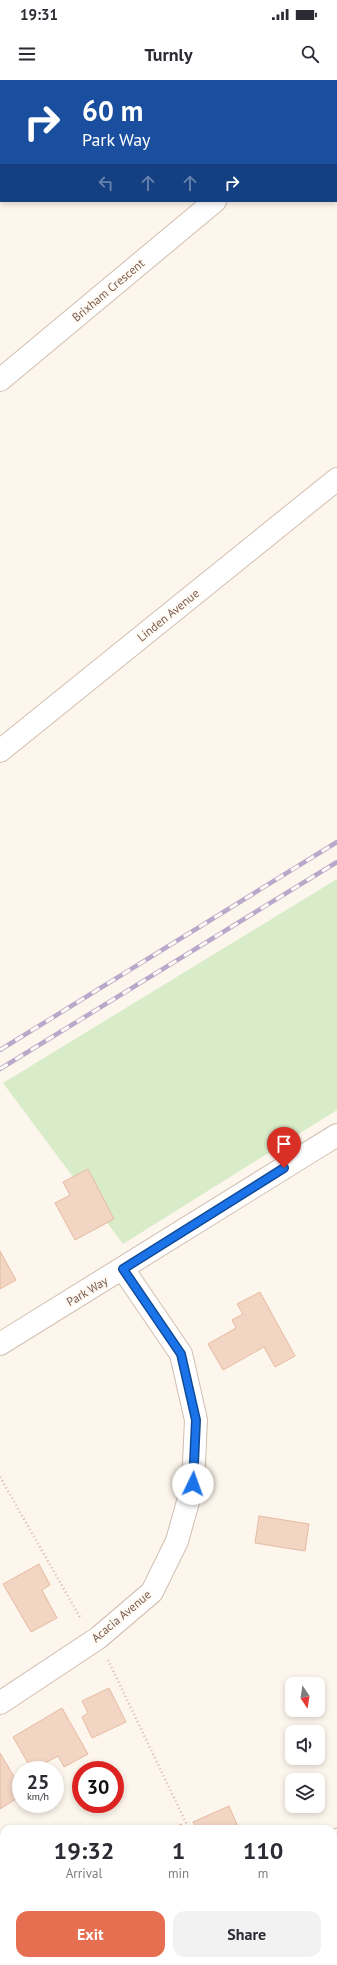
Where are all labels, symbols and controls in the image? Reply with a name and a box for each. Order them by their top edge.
text: 19:31 [20,5,58,24]
icon: menu [16,43,38,65]
text: Turnly [144,43,193,66]
icon: search [299,43,321,65]
text: 60 m [82,92,143,129]
icon: right [16,96,68,148]
text: Park Way [82,128,151,151]
icon: left [95,172,117,194]
icon: ahead [137,172,159,194]
icon: ahead [179,172,201,194]
icon: right [221,172,243,194]
street label: Brixham Crescent [69,255,147,325]
street label: Linden Avenue [134,585,202,645]
pin [267,1127,301,1168]
icon: arrive [273,1133,295,1155]
street label: Park Way [64,1273,111,1309]
position arrow [172,1463,214,1505]
street label: Acacia Avenue [88,1587,154,1645]
north arrow [285,1677,325,1717]
map controls [285,1677,325,1813]
button: sound [285,1725,325,1765]
speed limit sign: 30 [72,1761,124,1813]
text: 25 [27,1769,49,1795]
button: layers [285,1773,325,1813]
text: km/h [27,1790,49,1803]
text: 19:32 [54,1835,114,1866]
text: 1 [172,1835,185,1866]
text: 110 [243,1835,283,1866]
text: Arrival [66,1865,102,1882]
text: min [168,1865,189,1882]
text: m [258,1865,268,1882]
button: Exit [16,1911,165,1957]
button: Share [173,1911,321,1957]

